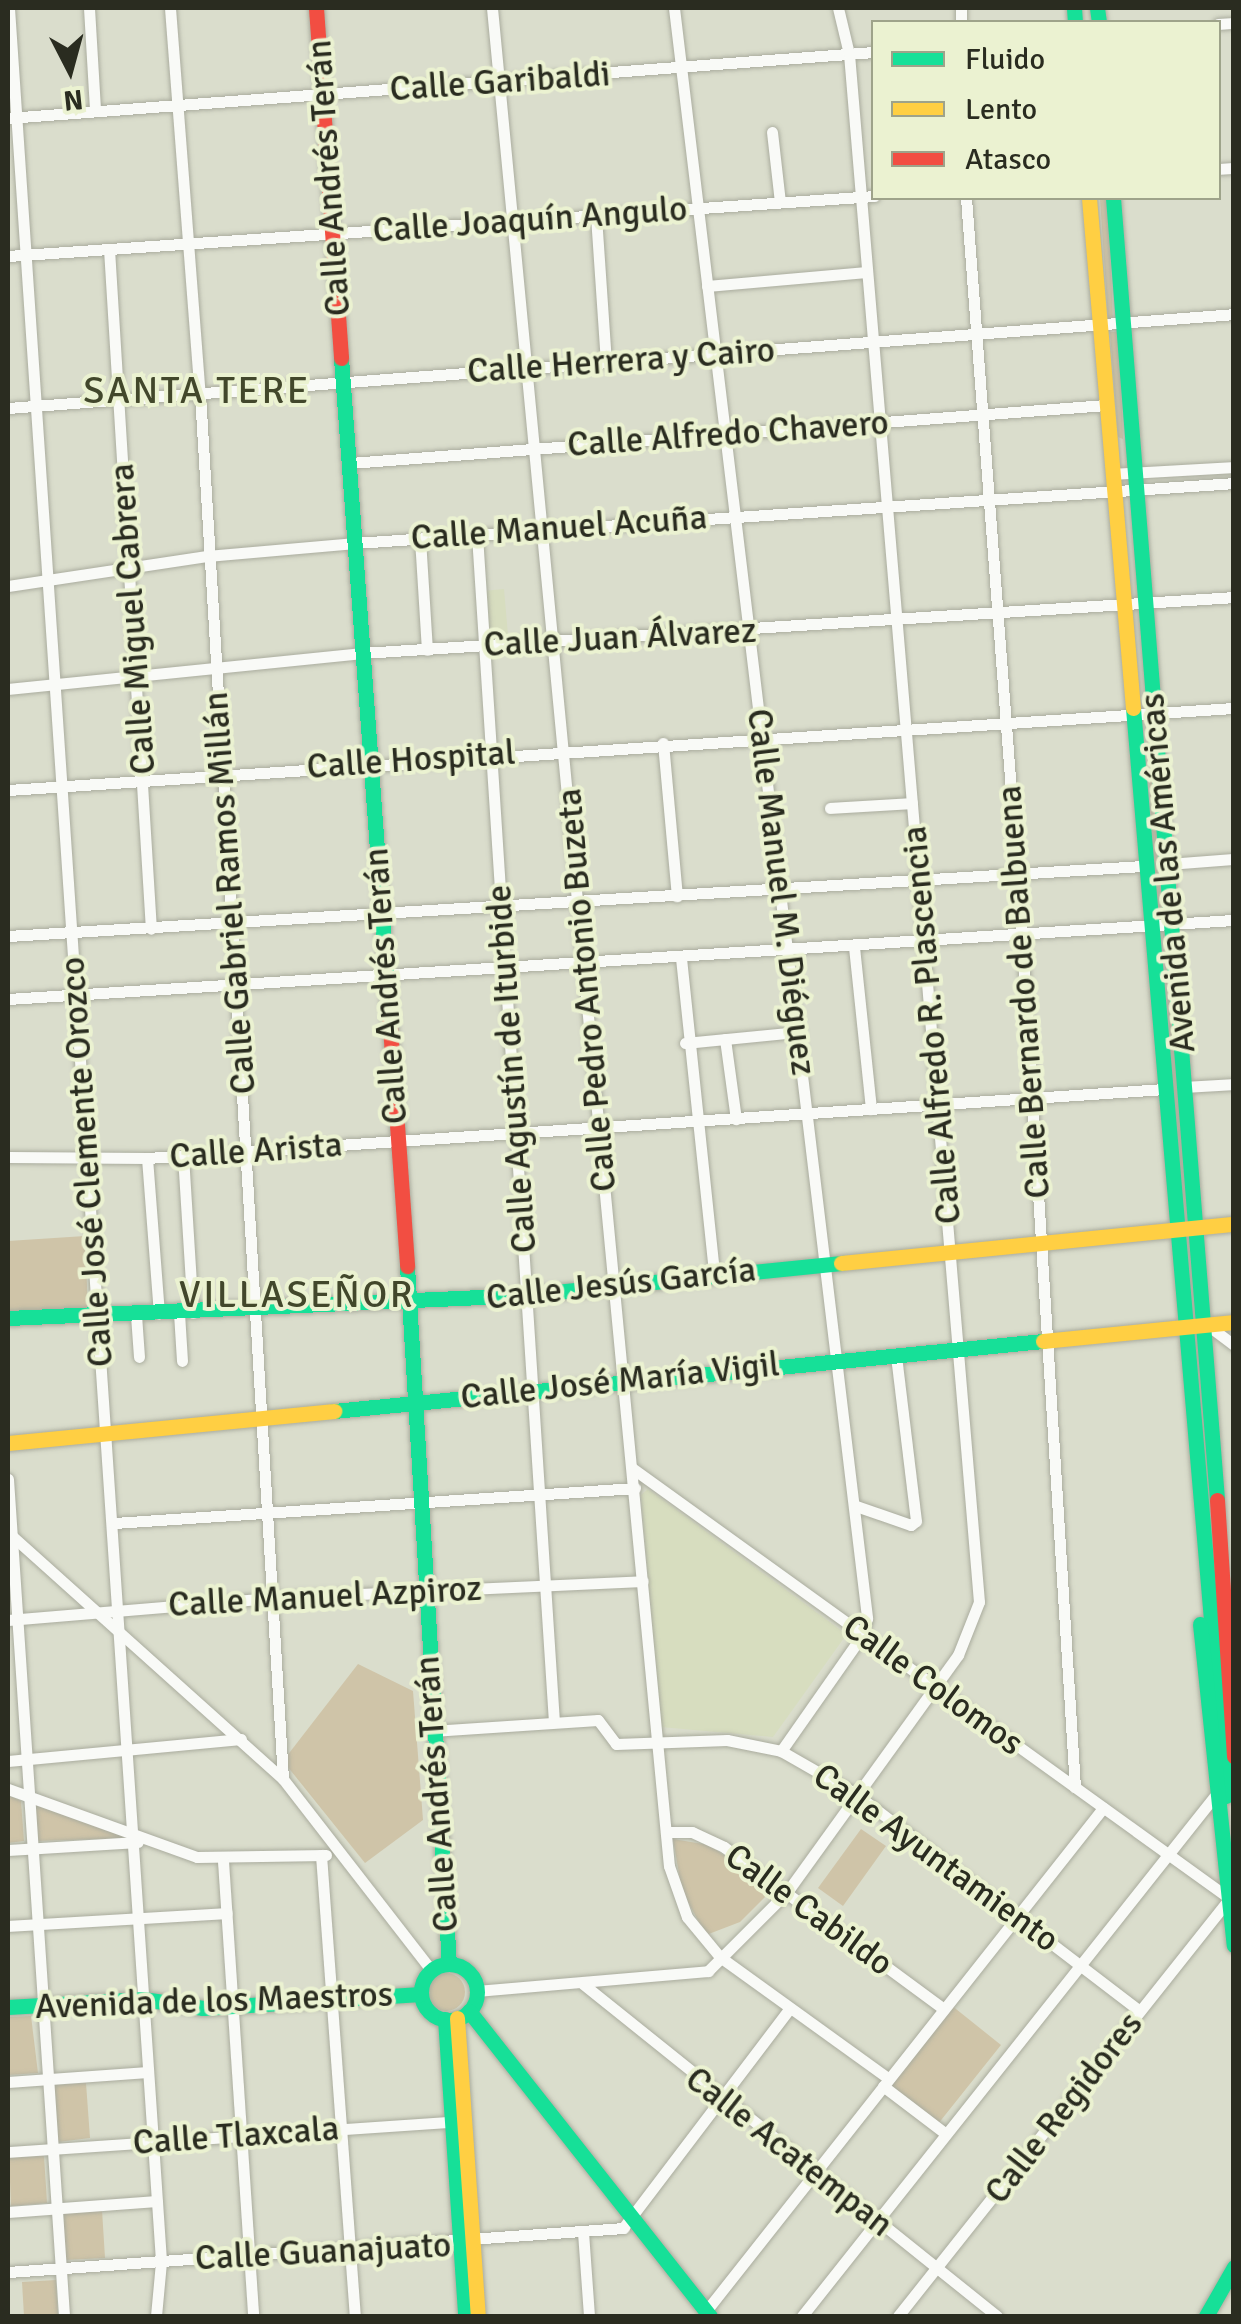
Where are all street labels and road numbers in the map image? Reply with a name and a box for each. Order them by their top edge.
street label: Calle Andrés Terán [298,38,360,318]
street label: Calle Garibaldi [388,53,612,111]
street label: Calle Joaquín Angulo [371,188,689,252]
street label: Calle Herrera y Cairo [466,329,776,393]
street label: Calle Alfredo Chavero [566,402,890,466]
street label: Calle Miguel Cabrera [101,462,165,776]
street label: Calle Manuel Acuña [409,497,709,559]
street label: Calle Juan Álvarez [483,610,757,666]
street label: Calle Gabriel Ramos Millán [195,690,265,1096]
street label: Avenida de las Américas [1131,692,1205,1054]
street label: Calle Manuel M. Diéguez [738,706,824,1078]
street label: Calle Hospital [305,732,517,788]
street label: Calle Bernardo de Balbuena [989,784,1059,1200]
street label: Calle Pedro Antonio Buzeta [548,787,626,1193]
street label: Calle Alfredo R. Plascencia [894,824,970,1226]
street label: Calle Andrés Terán [355,846,417,1126]
street label: Calle Agustín de Iturbide [478,884,546,1254]
street label: Calle José Clemente Orozco [52,956,122,1368]
street label: Calle Arista [168,1124,344,1178]
street label: Calle Jesús García [484,1249,758,1319]
street label: Calle José María Vigil [459,1343,781,1419]
street label: Calle Manuel Azpiroz [167,1568,483,1626]
street label: Calle Colomos [835,1606,1031,1764]
street label: Calle Andrés Terán [406,1654,468,1934]
street label: Calle Ayuntamiento [805,1755,1067,1961]
street label: Calle Cabildo [717,1835,901,1985]
street label: Avenida de los Maestros [34,1974,394,2028]
street label: Calle Regidores [976,2004,1152,2212]
street label: Calle Acatempan [677,2058,901,2246]
street label: Calle Tlaxcala [131,2108,341,2164]
street label: Calle Guanajuato [194,2224,452,2280]

